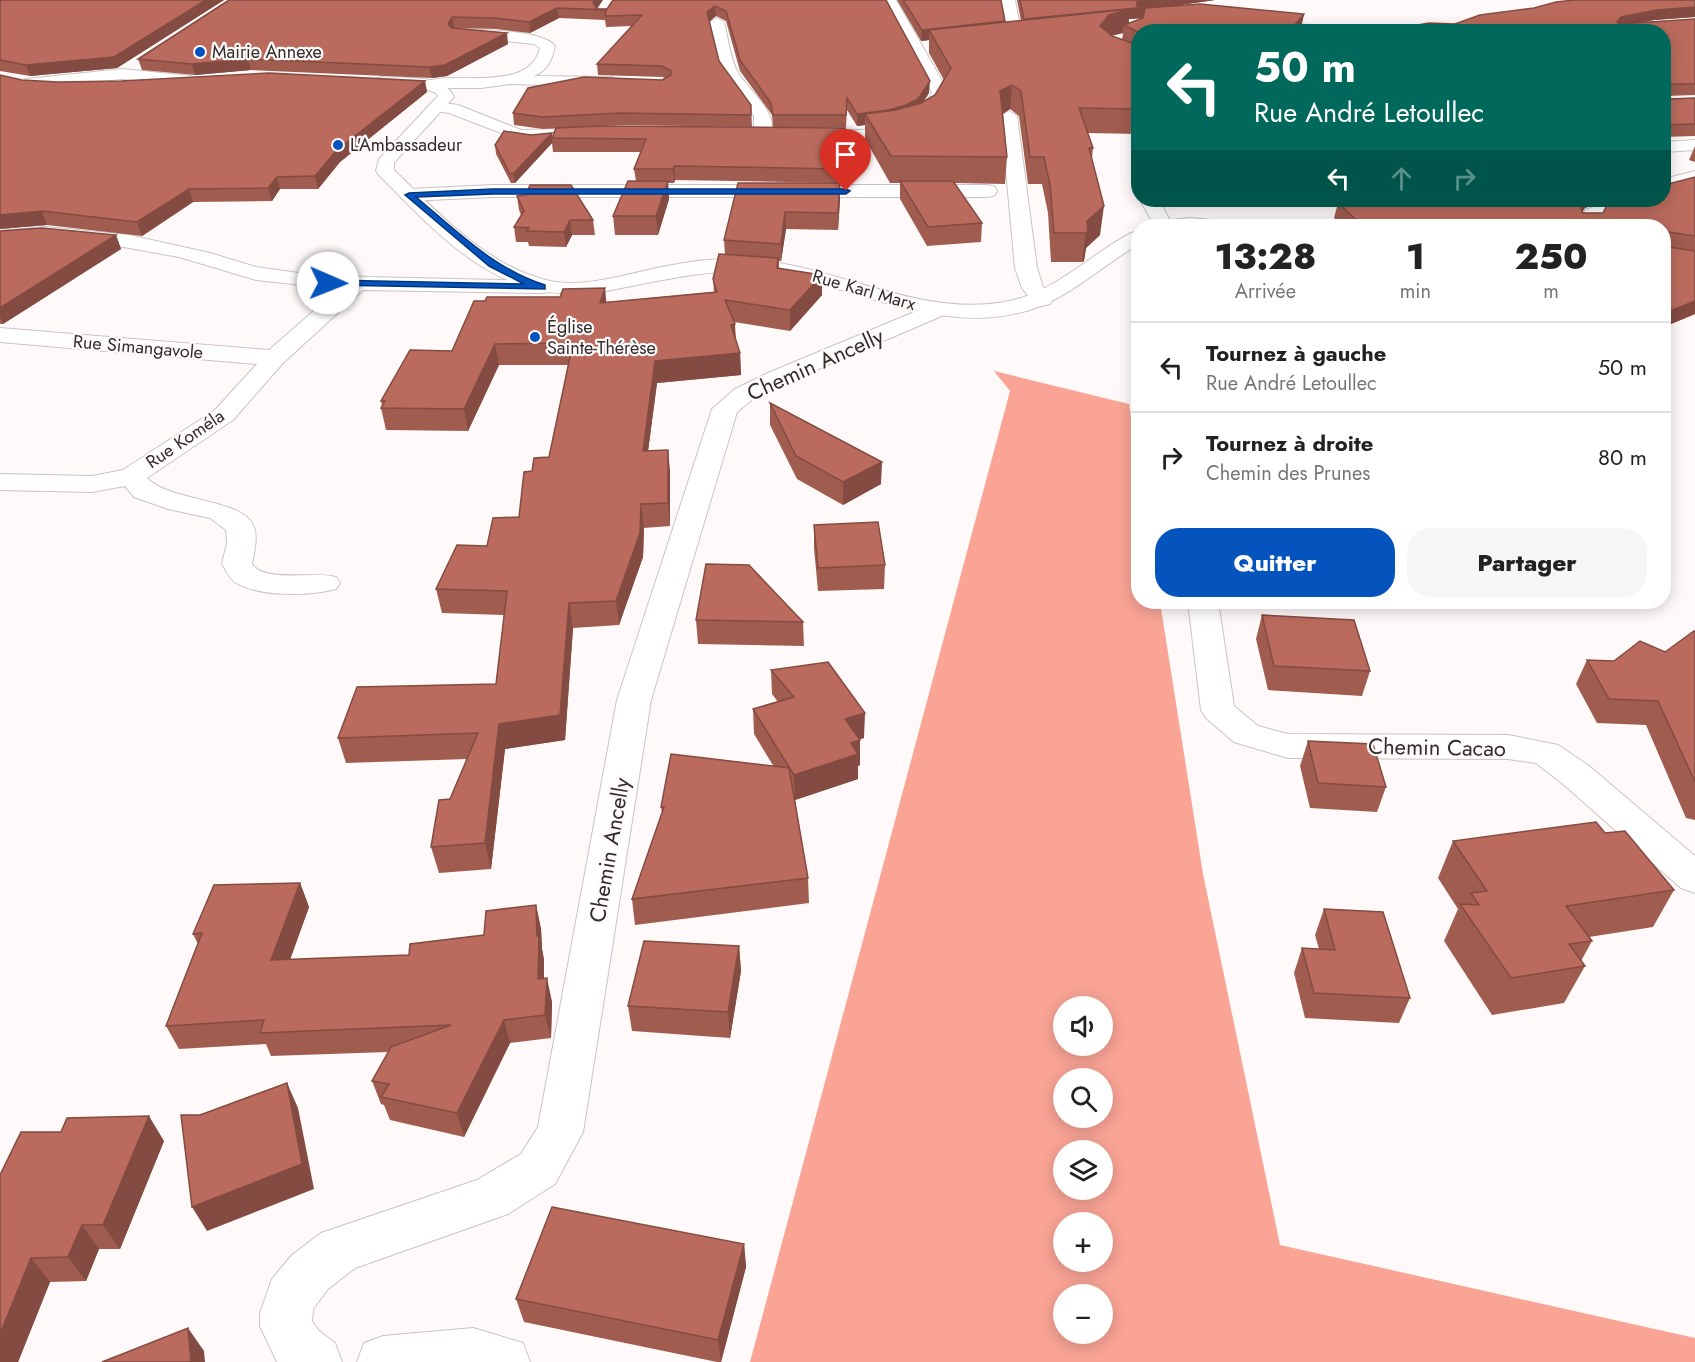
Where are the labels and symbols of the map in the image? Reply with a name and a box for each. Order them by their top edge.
place label: Mairie Annexe [212,39,322,65]
marker: Mairie Annexe [193,45,207,59]
pin [820,129,871,191]
place label: L'Ambassadeur [350,132,463,158]
marker: L'Ambassadeur [331,138,345,152]
position arrow [296,251,360,315]
street label: Rue Karl Marx [809,263,919,317]
place label: Église Sainte-Thérèse [547,314,656,361]
street label: Chemin Ancelly [741,319,889,408]
street label: Rue Simangavole [72,328,204,366]
marker: Église Sainte-Thérèse [528,330,542,344]
street label: Rue Koméla [141,403,229,475]
street label: Chemin Cacao [1368,730,1506,764]
street label: Chemin Ancelly [581,775,638,925]

